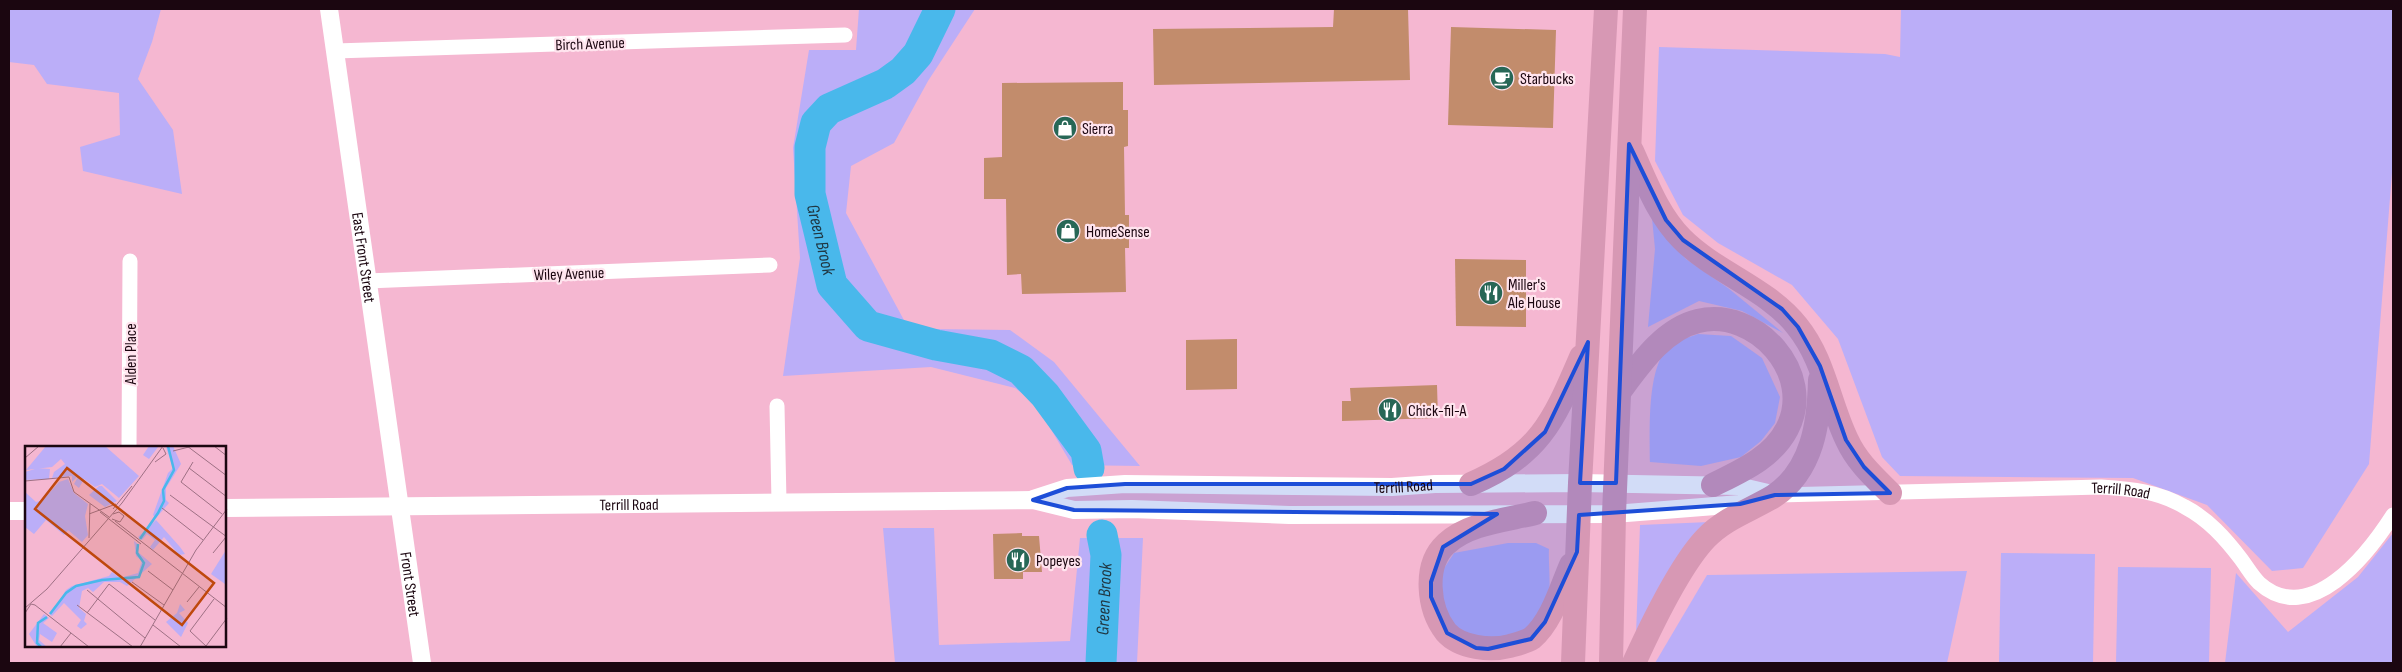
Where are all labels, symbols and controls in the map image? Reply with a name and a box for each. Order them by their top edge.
street label: Birch Avenue [555,34,625,55]
cafe icon: Starbucks [1489,65,1515,91]
place label: Starbucks [1520,70,1574,89]
shop icon: Sierra [1052,115,1078,141]
place label: Sierra [1082,120,1113,139]
water label: Green Brook [802,202,840,278]
street label: East Front Street [347,211,379,304]
shop icon: HomeSense [1055,218,1081,244]
place label: HomeSense [1086,223,1150,242]
street label: Wiley Avenue [533,264,605,285]
place label: Miller's Ale House [1507,276,1561,313]
restaurant icon: Miller's Ale House [1478,280,1504,306]
street label: Alden Place [122,323,141,386]
restaurant icon: Chick-fil-A [1377,397,1403,423]
place label: Chick-fil-A [1408,402,1466,421]
inset map [25,446,226,647]
street label: Terrill Road [1373,476,1433,498]
street label: Terrill Road [2091,479,2152,504]
street label: Terrill Road [599,496,659,515]
restaurant icon: Popeyes [1005,547,1031,573]
street label: Front Street [395,551,423,618]
place label: Popeyes [1036,552,1081,571]
water label: Green Brook [1092,561,1117,636]

